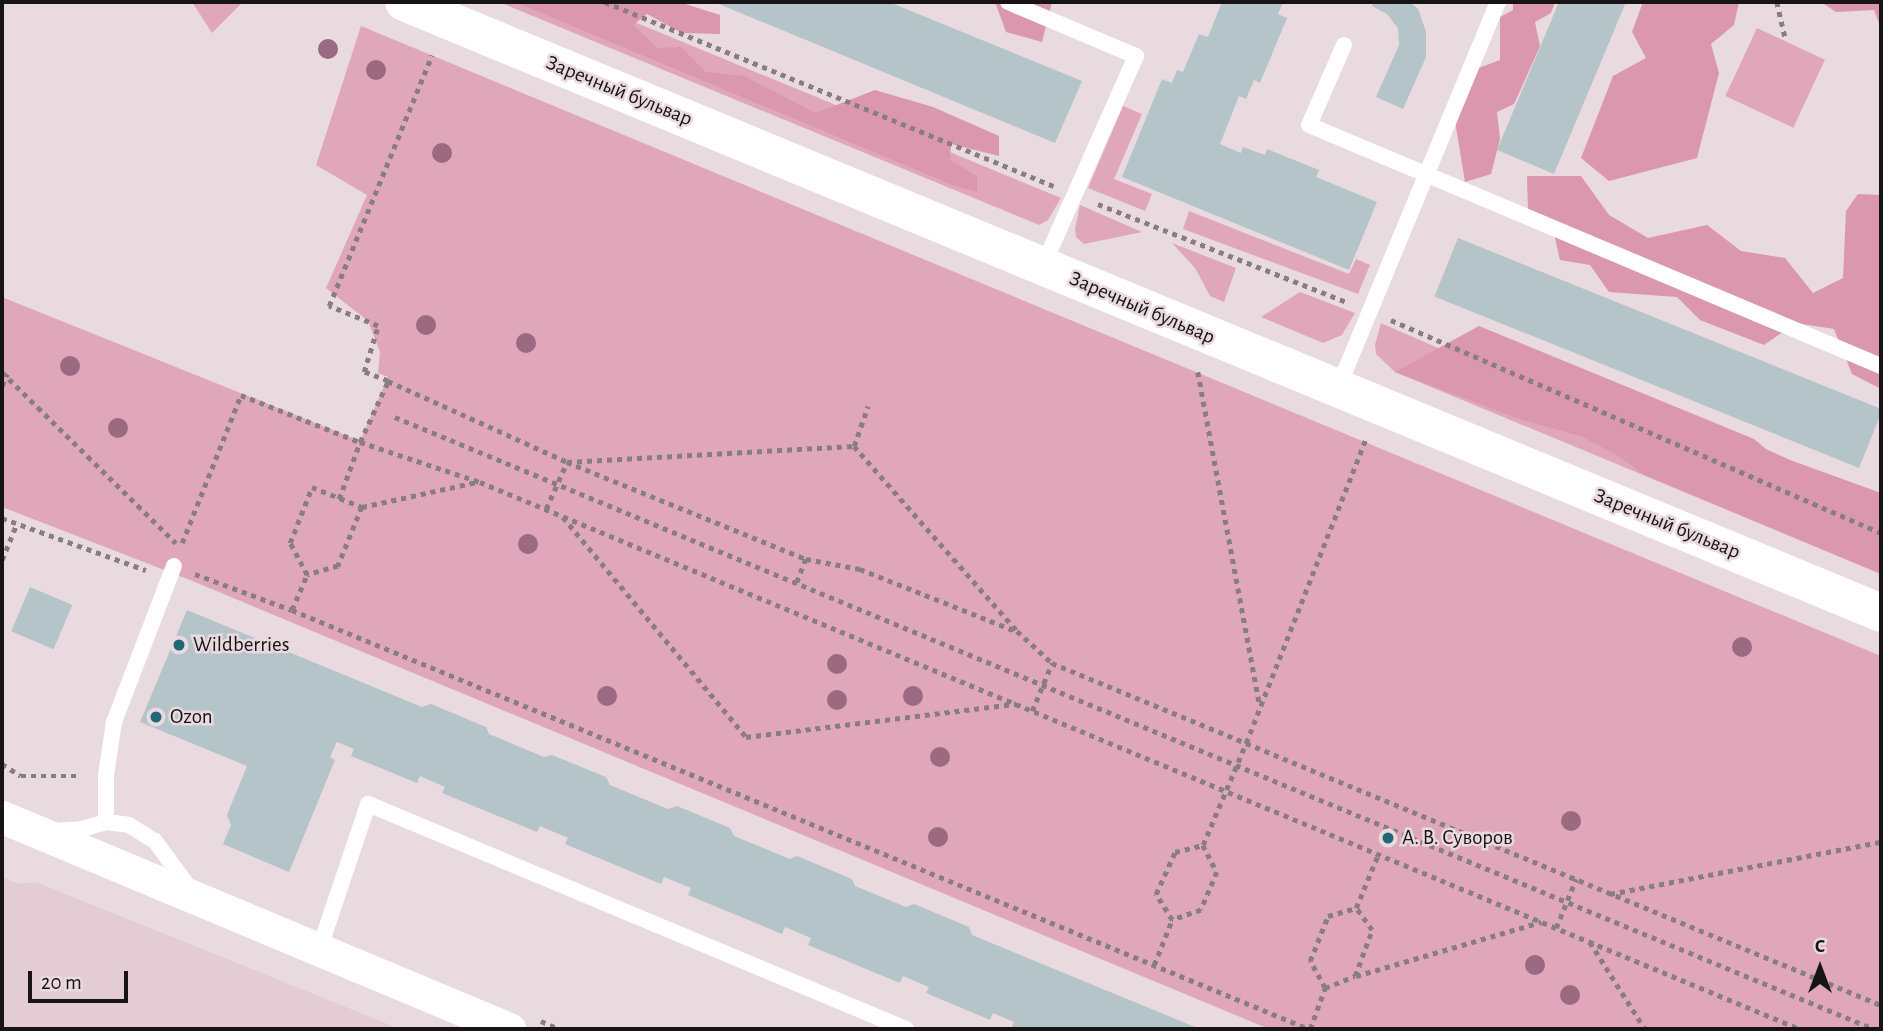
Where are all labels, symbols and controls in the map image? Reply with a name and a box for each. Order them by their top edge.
street label: Заречный бульвар [542,50,696,132]
street label: Заречный бульвар [1065,266,1219,350]
street label: Заречный бульвар [1590,483,1744,565]
place label: Wildberries [193,632,289,658]
marker: Wildberries [171,637,187,653]
place label: Ozon [170,704,213,730]
marker: Ozon [148,709,164,725]
place label: А. В. Суворов [1402,825,1513,851]
marker: А. В. Суворов [1380,830,1396,846]
north arrow [1785,933,1855,1003]
text: С [1815,937,1825,956]
scale bar [32,958,131,1002]
text: 20 m [41,972,82,993]

